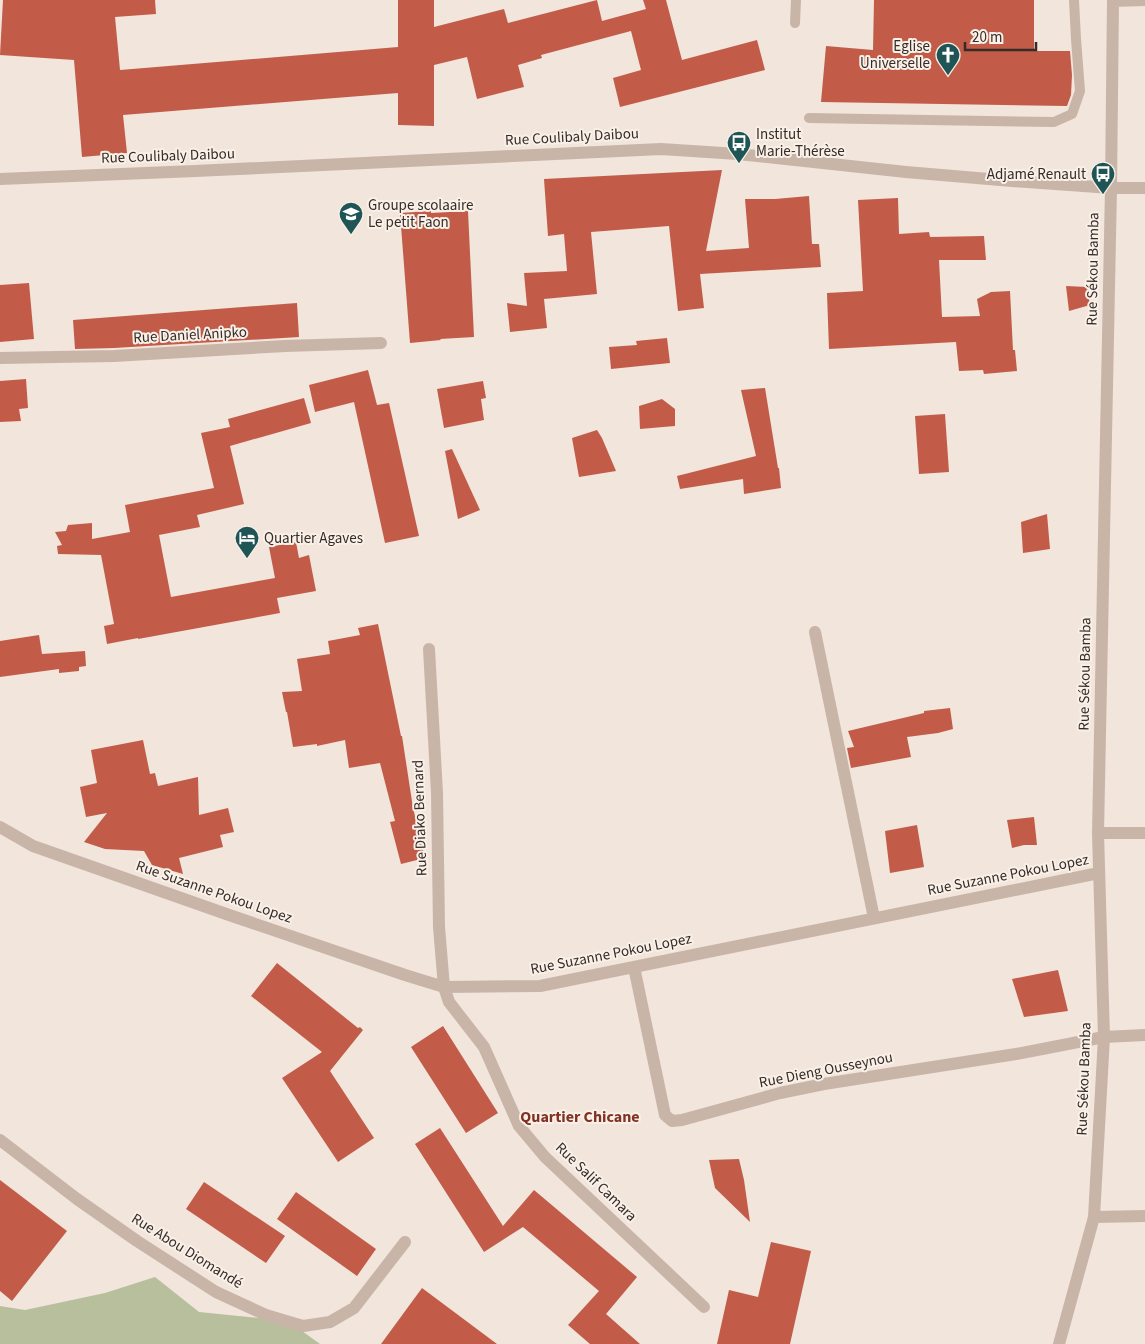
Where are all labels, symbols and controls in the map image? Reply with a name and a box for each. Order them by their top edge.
scale bar [965,20,1036,52]
text: 20 m [972,27,1002,48]
place label: Eglise Universelle [860,36,930,74]
church icon: Eglise Universelle [935,42,961,76]
street label: Rue Coulibaly Daibou [505,123,639,151]
place label: Institut Marie-Thérèse [756,124,845,162]
bus stop icon: Institut Marie-Thérèse [726,130,752,164]
street label: Rue Coulibaly Daibou [101,143,235,169]
bus stop icon: Adjamé Renault [1090,161,1116,195]
place label: Adjamé Renault [987,164,1086,185]
place label: Groupe scolaaire Le petit Faon [368,195,473,233]
school or university icon: Groupe scolaaire Le petit Faon [338,201,364,235]
street label: Rue Sékou Bamba [1082,212,1104,326]
street label: Rue Daniel Anipko [133,322,247,348]
hotel icon: Quartier Agaves [234,525,260,559]
place label: Quartier Agaves [264,528,363,549]
street label: Rue Sékou Bamba [1074,617,1096,731]
street label: Rue Diako Bernard [407,759,433,877]
street label: Rue Suzanne Pokou Lopez [926,849,1090,901]
street label: Rue Suzanne Pokou Lopez [133,855,295,929]
street label: Rue Suzanne Pokou Lopez [529,928,693,980]
street label: Rue Sékou Bamba [1072,1022,1096,1136]
street label: Rue Dieng Ousseynou [757,1047,895,1093]
district label: Quartier Chicane [520,1106,640,1128]
street label: Rue Salif Camara [551,1138,641,1226]
street label: Rue Abou Diomandé [127,1208,247,1294]

